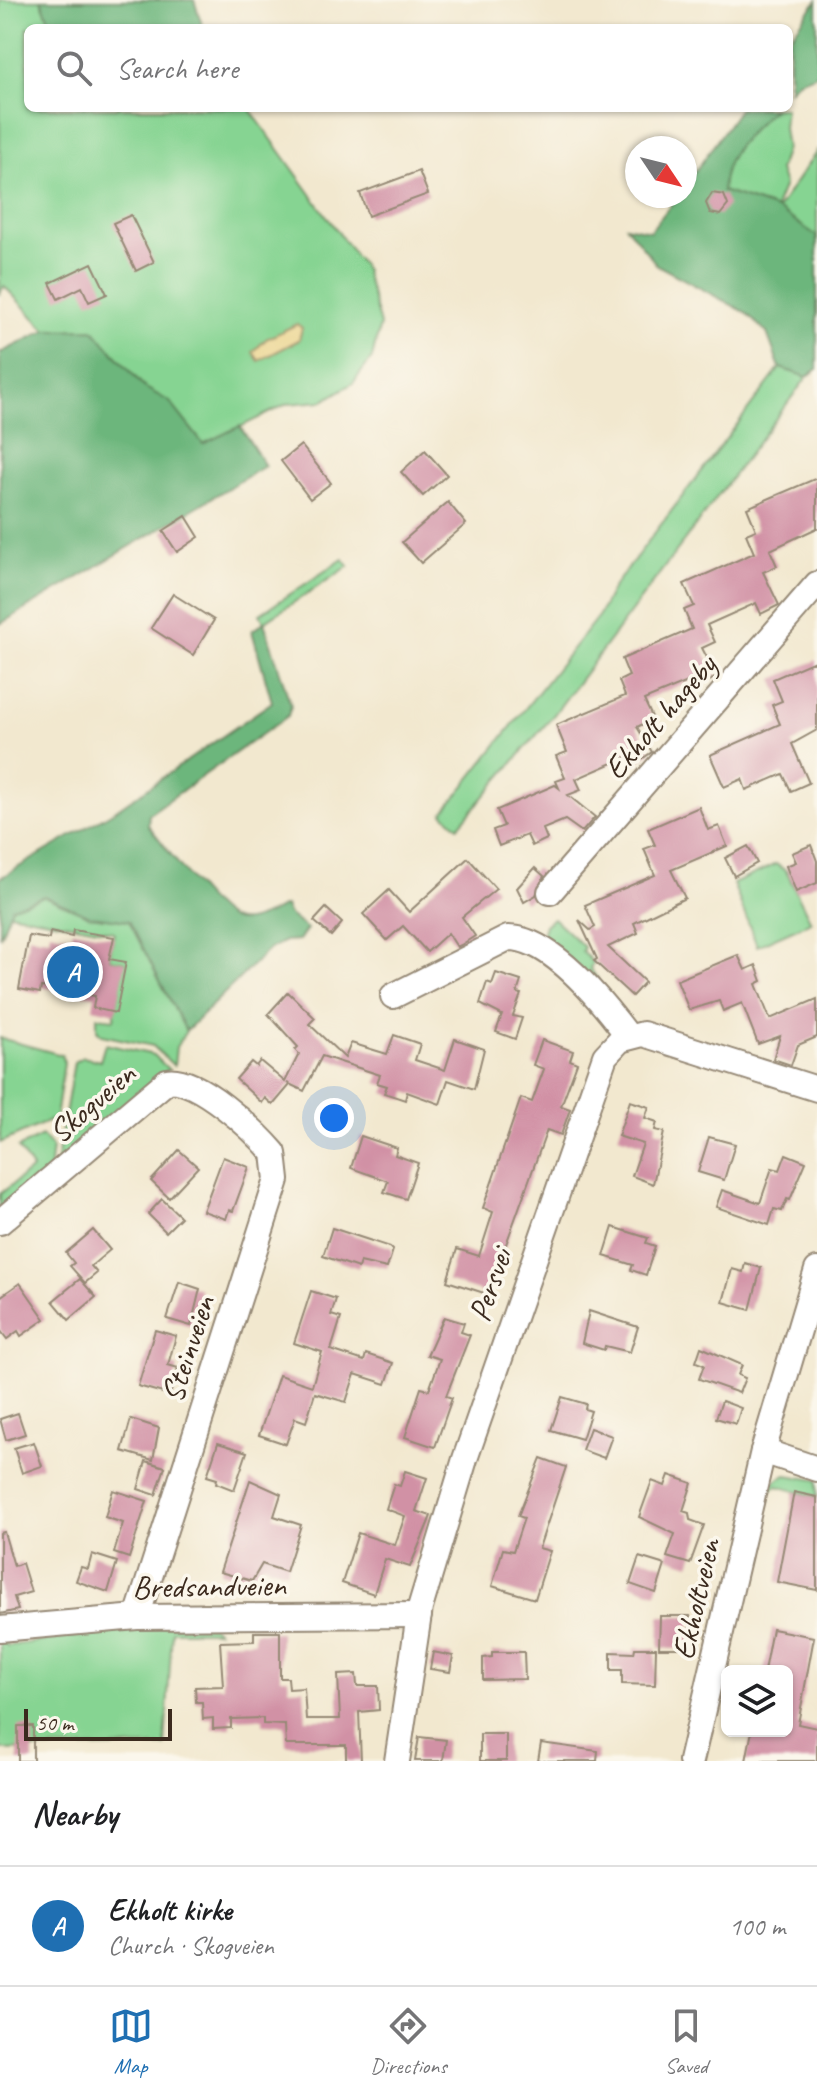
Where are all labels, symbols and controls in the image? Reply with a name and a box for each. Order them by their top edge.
search box [24,24,793,112]
icon: search [52,46,96,90]
text: Search here [116,49,238,87]
north arrow [625,136,697,208]
street label: Ekholt hageby [595,645,727,788]
pin: A [47,942,99,1002]
street label: Skogveien [40,1053,145,1152]
your location [314,1098,354,1138]
street label: Persvei [459,1240,523,1327]
street label: Steinveien [152,1289,225,1407]
street label: Ekholtveien [662,1533,730,1663]
street label: Bredsandveien [132,1564,288,1608]
map controls [721,1665,793,1737]
button: layers [721,1665,793,1737]
scale bar [24,1705,172,1741]
text: 50 m [36,1709,73,1737]
text: Nearby [32,1792,118,1835]
text: Ekholt kirke [108,1891,232,1929]
text: A [51,1910,65,1943]
text: 100 m [729,1910,785,1943]
text: Church · Skogveien [108,1929,274,1962]
tab: Map [109,2004,153,2080]
tab: Directions [370,2004,447,2080]
tab: Saved [664,2004,708,2080]

